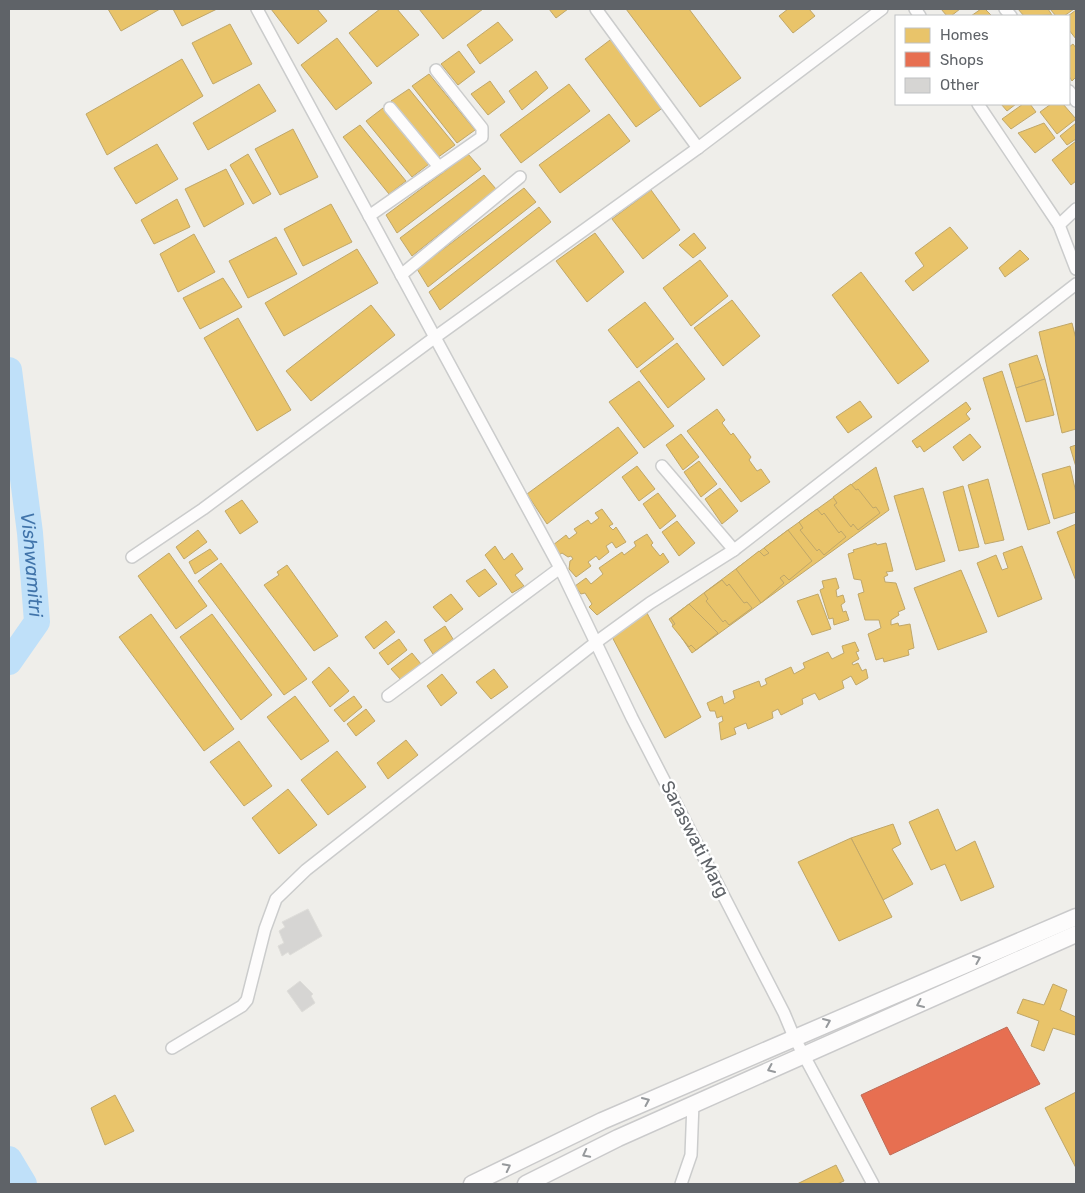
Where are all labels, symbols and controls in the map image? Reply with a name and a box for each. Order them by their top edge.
legend [895,15,1070,105]
text: Homes [940,26,989,44]
text: Shops [940,51,984,69]
text: Other [940,76,980,94]
water label: Vishwamitri [15,511,48,618]
street label: Saraswati Marg [656,777,734,901]
one-way arrow [972,954,981,965]
one-way arrow [916,997,925,1008]
one-way arrow [822,1018,831,1029]
one-way arrow [767,1063,776,1074]
one-way arrow [641,1097,650,1108]
one-way arrow [582,1148,591,1158]
one-way arrow [502,1163,511,1173]

